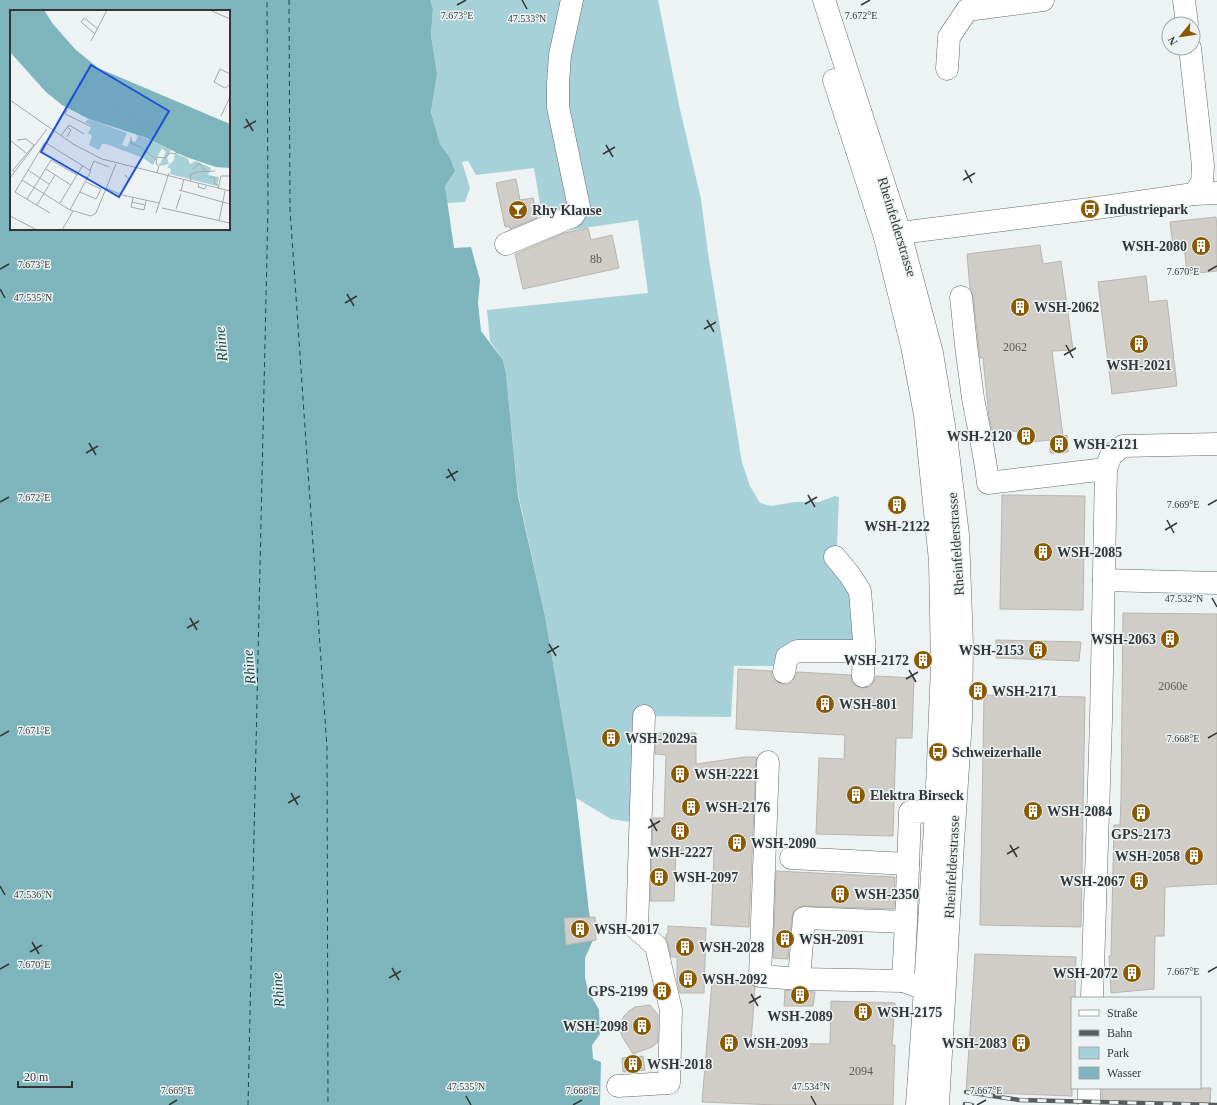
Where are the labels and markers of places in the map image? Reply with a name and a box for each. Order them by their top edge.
bus stop icon: Industriepark [1079,198,1101,220]
bar icon: Rhy Klause [507,199,529,221]
place label: Industriepark [1104,202,1188,217]
place label: Rhy Klause [532,203,602,218]
building icon: WSH-2080 [1190,235,1212,257]
place label: WSH-2080 [1122,239,1187,254]
building icon: WSH-2062 [1009,296,1031,318]
place label: WSH-2062 [1034,300,1099,315]
building icon: WSH-2021 [1128,333,1150,355]
place label: WSH-2021 [1106,358,1172,373]
building icon: WSH-2120 [1015,425,1037,447]
place label: WSH-2120 [947,429,1012,444]
building icon: WSH-2121 [1048,433,1070,455]
place label: WSH-2121 [1073,437,1138,452]
building icon: WSH-2122 [886,494,908,516]
place label: WSH-2122 [864,519,930,534]
building icon: WSH-2085 [1032,541,1054,563]
place label: WSH-2085 [1057,545,1122,560]
building icon: WSH-2063 [1159,628,1181,650]
place label: WSH-2063 [1091,632,1156,647]
building icon: WSH-2153 [1027,639,1049,661]
place label: WSH-2153 [959,643,1024,658]
building icon: WSH-2172 [912,649,934,671]
place label: WSH-2172 [844,653,909,668]
building icon: WSH-2171 [967,680,989,702]
place label: WSH-2171 [992,684,1057,699]
building icon: WSH-801 [814,693,836,715]
place label: WSH-801 [839,697,897,712]
building icon: WSH-2029a [600,727,622,749]
place label: WSH-2029a [625,731,697,746]
bus stop icon: Schweizerhalle [927,741,949,763]
place label: Schweizerhalle [952,745,1041,760]
building icon: WSH-2221 [669,763,691,785]
place label: WSH-2221 [694,767,759,782]
building icon: Elektra Birseck [845,784,867,806]
place label: Elektra Birseck [870,788,964,803]
building icon: WSH-2176 [680,796,702,818]
place label: WSH-2176 [705,800,770,815]
building icon: WSH-2084 [1022,800,1044,822]
building icon: GPS-2173 [1130,802,1152,824]
place label: WSH-2084 [1047,804,1112,819]
building icon: WSH-2227 [669,820,691,842]
place label: GPS-2173 [1111,827,1171,842]
building icon: WSH-2090 [726,832,748,854]
place label: WSH-2090 [751,836,816,851]
place label: WSH-2227 [647,845,713,860]
building icon: WSH-2058 [1183,845,1205,867]
place label: WSH-2058 [1115,849,1180,864]
building icon: WSH-2097 [648,866,670,888]
place label: WSH-2097 [673,870,738,885]
building icon: WSH-2067 [1128,870,1150,892]
place label: WSH-2067 [1060,874,1125,889]
building icon: WSH-2350 [829,883,851,905]
place label: WSH-2350 [854,887,919,902]
building icon: WSH-2017 [569,918,591,940]
place label: WSH-2017 [594,922,659,937]
building icon: WSH-2091 [774,928,796,950]
place label: WSH-2091 [799,932,864,947]
building icon: WSH-2028 [674,936,696,958]
place label: WSH-2028 [699,940,764,955]
building icon: WSH-2072 [1121,962,1143,984]
place label: WSH-2072 [1053,966,1118,981]
building icon: WSH-2092 [677,968,699,990]
place label: WSH-2092 [702,972,767,987]
building icon: GPS-2199 [651,980,673,1002]
place label: GPS-2199 [588,984,648,999]
building icon: WSH-2089 [789,984,811,1006]
building icon: WSH-2175 [852,1001,874,1023]
place label: WSH-2175 [877,1005,942,1020]
place label: WSH-2089 [767,1009,833,1024]
building icon: WSH-2098 [631,1015,653,1037]
place label: WSH-2098 [563,1019,628,1034]
building icon: WSH-2093 [718,1032,740,1054]
building icon: WSH-2083 [1010,1032,1032,1054]
place label: WSH-2093 [743,1036,808,1051]
place label: WSH-2083 [942,1036,1007,1051]
building icon: WSH-2018 [622,1053,644,1075]
place label: WSH-2018 [647,1057,712,1072]

